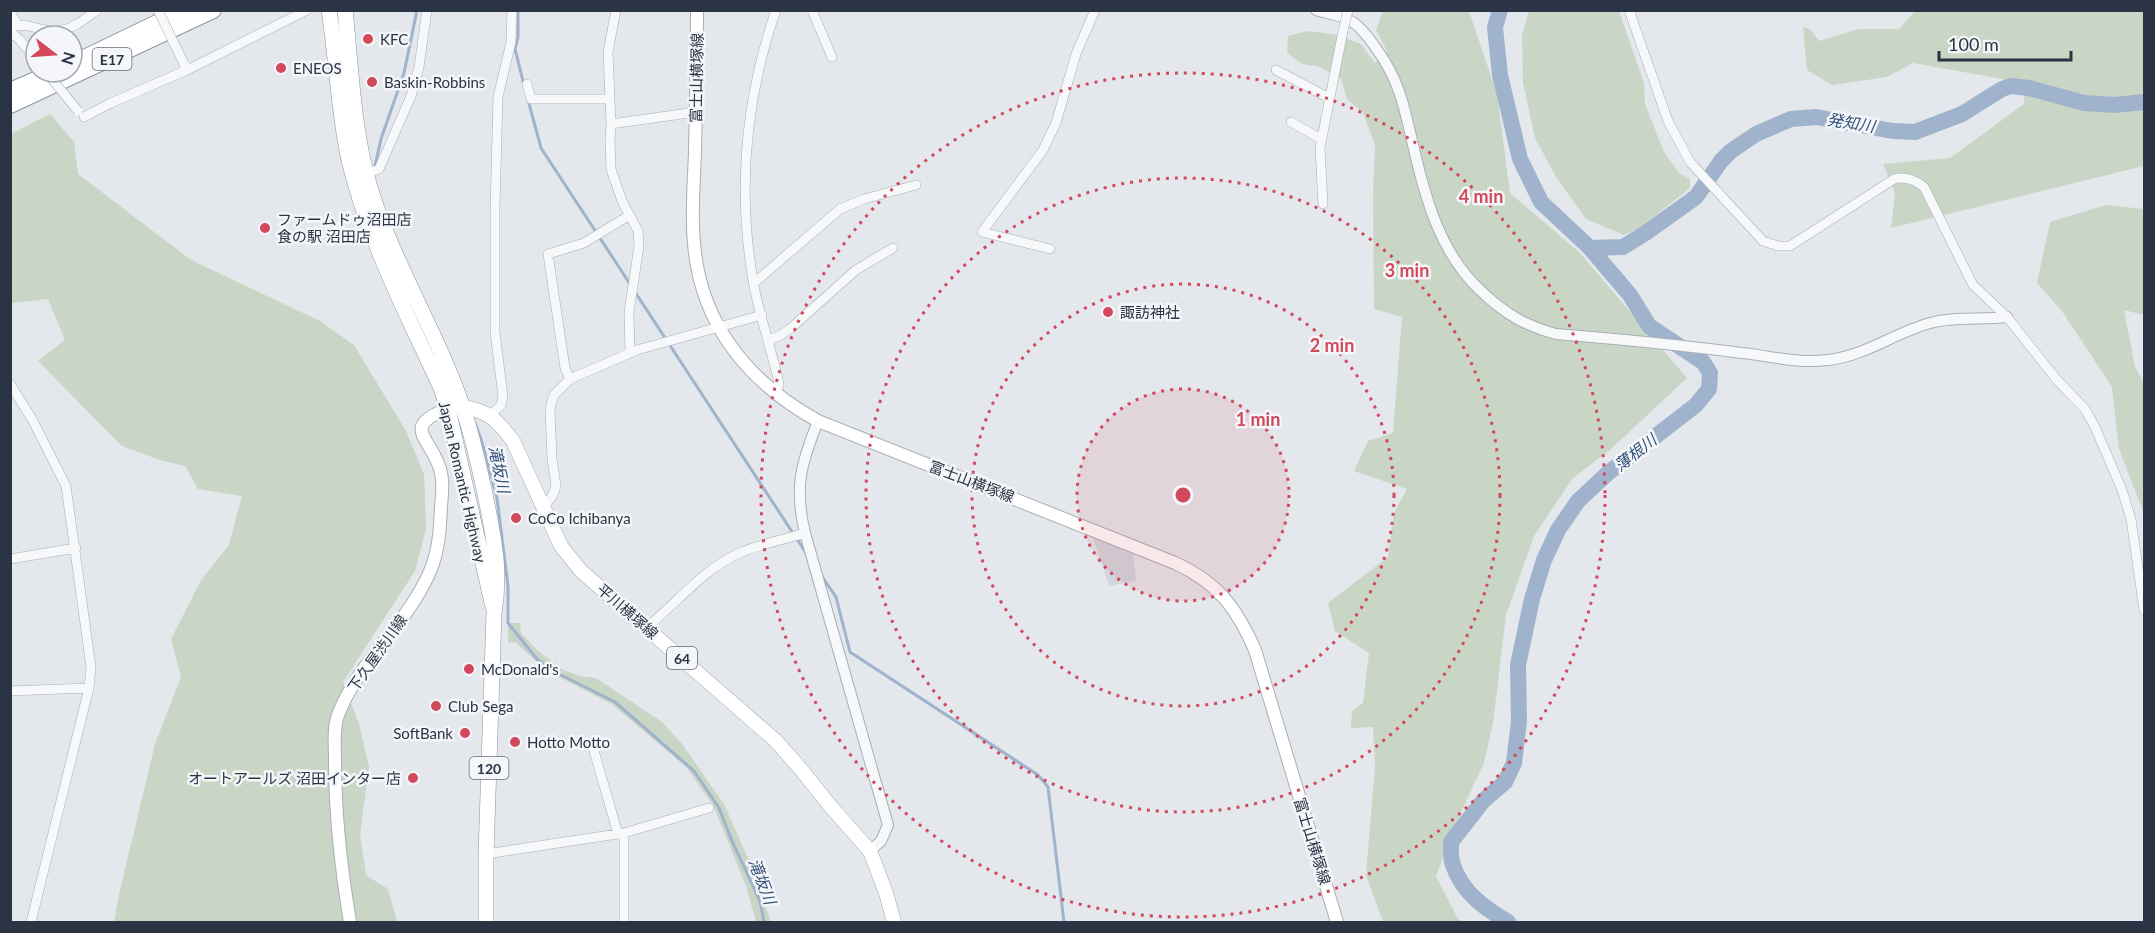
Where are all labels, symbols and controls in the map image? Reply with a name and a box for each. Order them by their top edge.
north arrow [24,24,84,84]
scale bar [1939,24,2071,62]
place label: KFC [380,30,408,48]
marker: KFC [361,32,375,46]
street label: 富士山横塚線 [686,33,706,123]
text: 100 m [1948,33,1999,55]
road number: E17 [92,48,132,70]
text: N [58,50,80,67]
place label: ENEOS [293,59,342,77]
marker: ENEOS [274,61,288,75]
place label: Baskin-Robbins [384,73,485,91]
marker: Baskin-Robbins [365,75,379,89]
water label: 発知川 [1826,109,1878,135]
text: 4 min [1459,185,1503,207]
place label: ファームドゥ沼田店 食の駅 沼田店 [277,210,412,245]
marker: ファームドゥ沼田店 食の駅 沼田店 [258,221,272,235]
text: 3 min [1385,259,1429,281]
place label: 諏訪神社 [1120,303,1180,321]
marker: 諏訪神社 [1101,305,1115,319]
text: 2 min [1310,334,1354,356]
street label: Japan Romantic Highway [436,400,490,565]
text: 1 min [1236,408,1280,430]
water label: 薄根川 [1610,429,1661,474]
water label: 滝坂川 [486,444,515,496]
street label: 富士山横塚線 [927,456,1017,506]
centre of rings [1173,485,1193,505]
place label: CoCo Ichibanya [528,509,631,527]
marker: CoCo Ichibanya [509,511,523,525]
street label: 平川横塚線 [594,580,662,642]
street label: 下久屋渋川線 [344,611,410,695]
road number: 64 [667,647,697,669]
place label: McDonald's [481,660,559,678]
marker: McDonald's [462,662,476,676]
place label: Club Sega [448,697,513,715]
marker: Club Sega [429,699,443,713]
place label: SoftBank [393,724,453,742]
marker: SoftBank [458,726,472,740]
place label: Hotto Motto [527,733,610,751]
marker: Hotto Motto [508,735,522,749]
road number: 120 [470,757,508,779]
place label: オートアールズ 沼田インター店 [188,769,401,787]
marker: オートアールズ 沼田インター店 [406,771,420,785]
street label: 富士山横塚線 [1291,795,1335,887]
water label: 滝坂川 [746,855,781,909]

